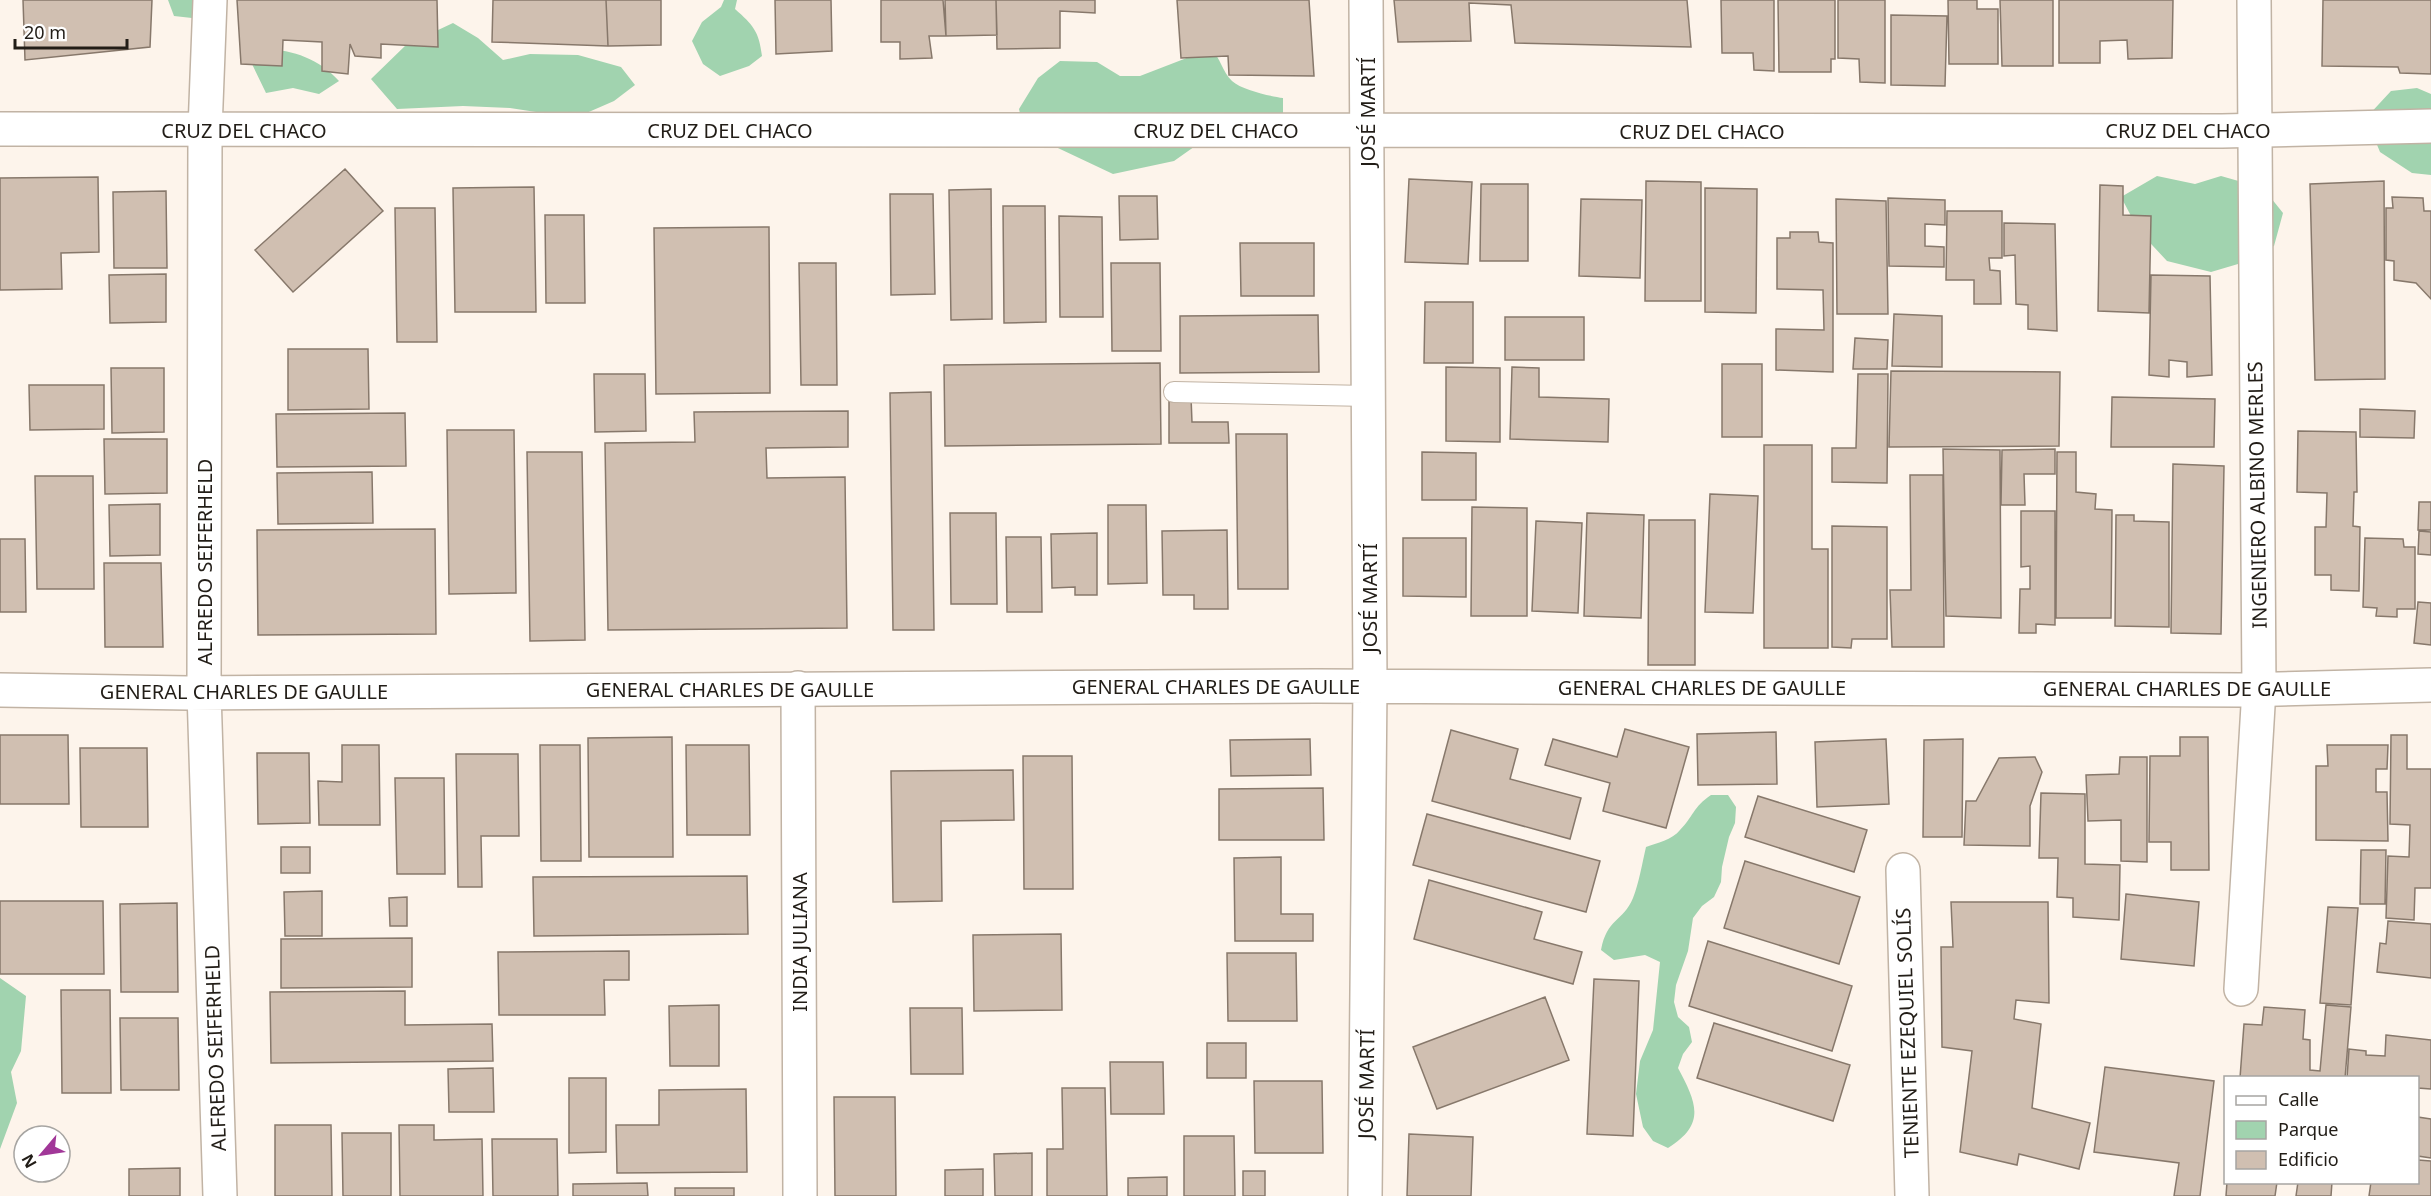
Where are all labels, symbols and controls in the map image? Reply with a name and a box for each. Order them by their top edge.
scale bar [15,12,128,50]
text: 20 m [24,20,66,44]
street label: JOSÉ MARTÍ [1354,57,1381,169]
street label: CRUZ DEL CHACO [161,117,327,144]
street label: CRUZ DEL CHACO [647,117,813,144]
street label: CRUZ DEL CHACO [1133,117,1299,144]
street label: CRUZ DEL CHACO [2105,117,2271,144]
street label: CRUZ DEL CHACO [1619,118,1785,145]
street label: INGENIERO ALBINO MERLES [2241,361,2273,629]
street label: ALFREDO SEIFERHELD [191,459,218,665]
street label: JOSÉ MARTÍ [1356,543,1383,655]
street label: GENERAL CHARLES DE GAULLE [1072,673,1360,700]
street label: GENERAL CHARLES DE GAULLE [1558,674,1846,701]
street label: GENERAL CHARLES DE GAULLE [2043,675,2331,702]
street label: GENERAL CHARLES DE GAULLE [586,676,874,703]
street label: GENERAL CHARLES DE GAULLE [100,678,388,705]
street label: INDIA JULIANA [786,872,813,1012]
street label: TENIENTE EZEQUIEL SOLÍS [1889,907,1925,1159]
street label: ALFREDO SEIFERHELD [198,944,232,1152]
street label: JOSÉ MARTÍ [1352,1029,1380,1141]
legend [2224,1076,2419,1184]
text: Calle [2278,1087,2319,1111]
text: Parque [2278,1117,2338,1141]
north arrow [12,1124,72,1184]
text: Edificio [2278,1147,2339,1171]
text: N [16,1150,42,1172]

